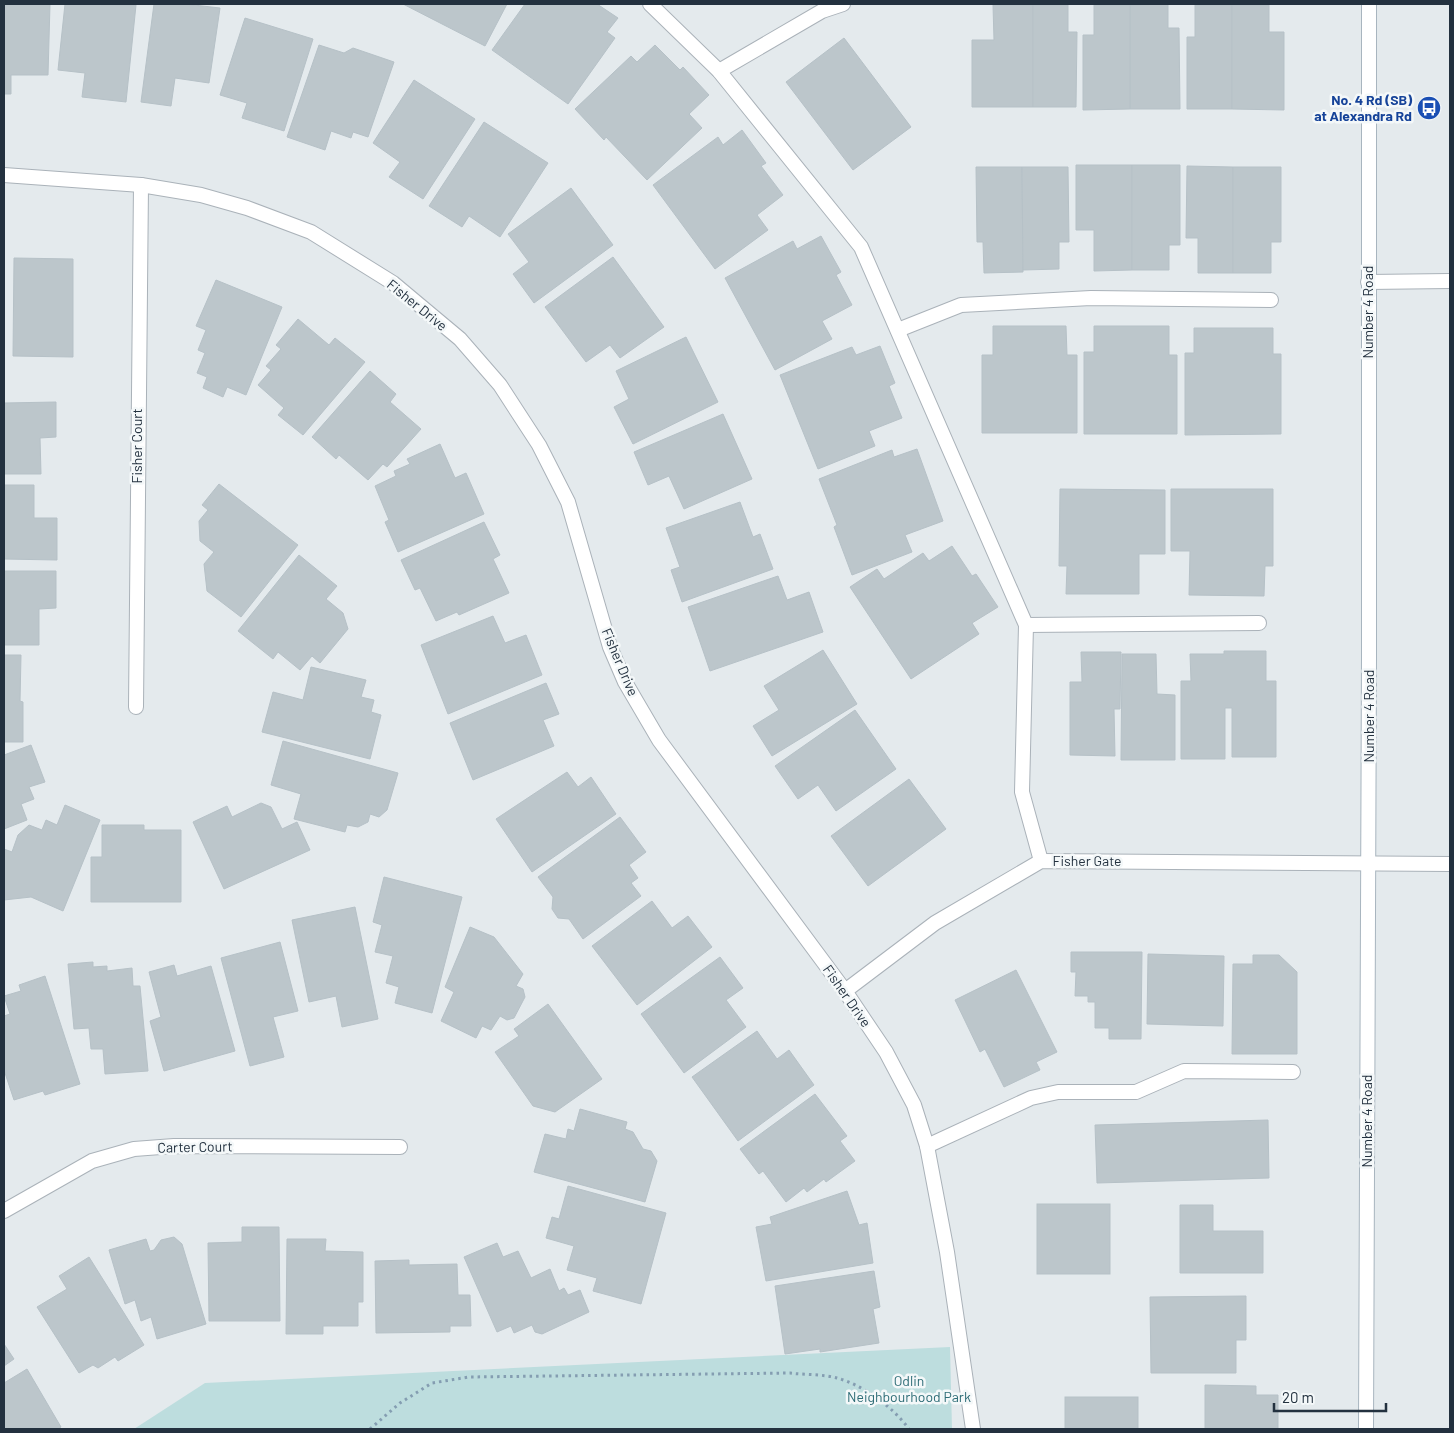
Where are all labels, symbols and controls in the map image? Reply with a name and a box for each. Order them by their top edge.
place label: No. 4 Rd (SB) at Alexandra Rd [1314,91,1412,124]
bus stop icon: No. 4 Rd (SB) at Alexandra Rd [1416,95,1442,121]
street label: Number 4 Road [1359,266,1376,358]
street label: Fisher Drive [384,275,451,334]
street label: Fisher Court [128,408,145,484]
street label: Fisher Drive [599,625,642,698]
street label: Number 4 Road [1360,670,1377,762]
street label: Fisher Gate [1053,852,1122,869]
street label: Fisher Drive [820,961,875,1030]
street label: Number 4 Road [1358,1075,1375,1167]
street label: Carter Court [157,1137,233,1156]
park label: Odlin Neighbourhood Park [847,1372,971,1405]
scale bar [1274,1380,1386,1412]
text: 20 m [1282,1388,1314,1406]

